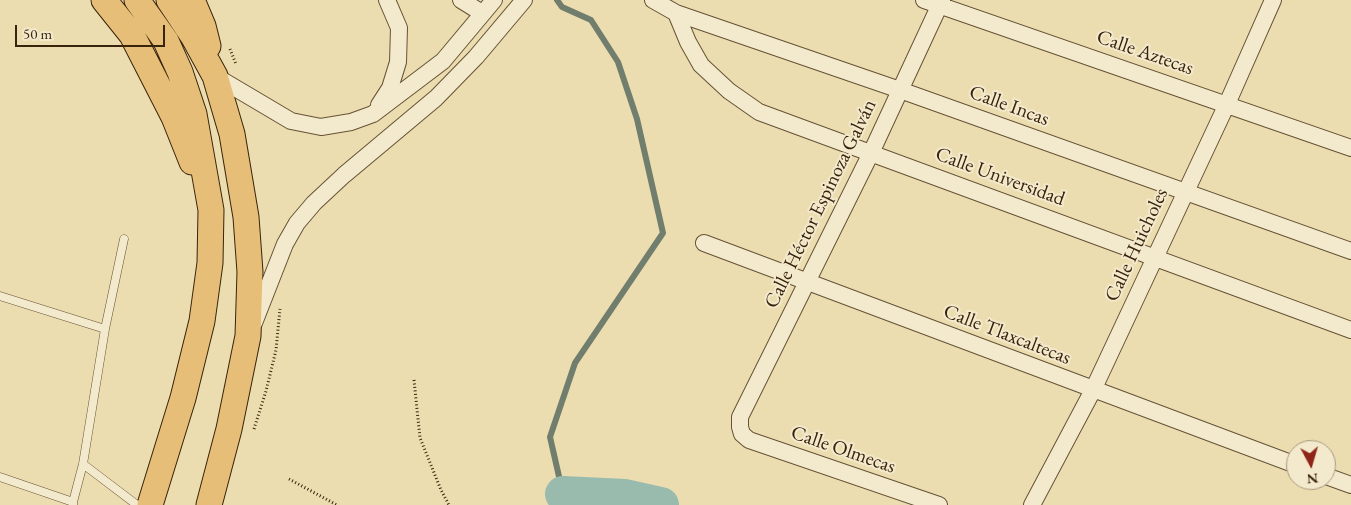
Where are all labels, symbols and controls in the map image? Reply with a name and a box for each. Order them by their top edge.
scale bar [18,15,168,47]
text: 50 m [23,24,52,43]
street label: Calle Aztecas [1093,25,1197,81]
street label: Calle Incas [966,80,1052,132]
street label: Calle Héctor Espinoza Galván [760,96,882,312]
street label: Calle Universidad [932,142,1068,212]
street label: Calle Huicholes [1100,184,1174,306]
street label: Calle Tlaxcaltecas [940,300,1074,370]
street label: Calle Olmecas [788,421,898,479]
north arrow [1286,440,1336,490]
text: N [1306,469,1319,488]

